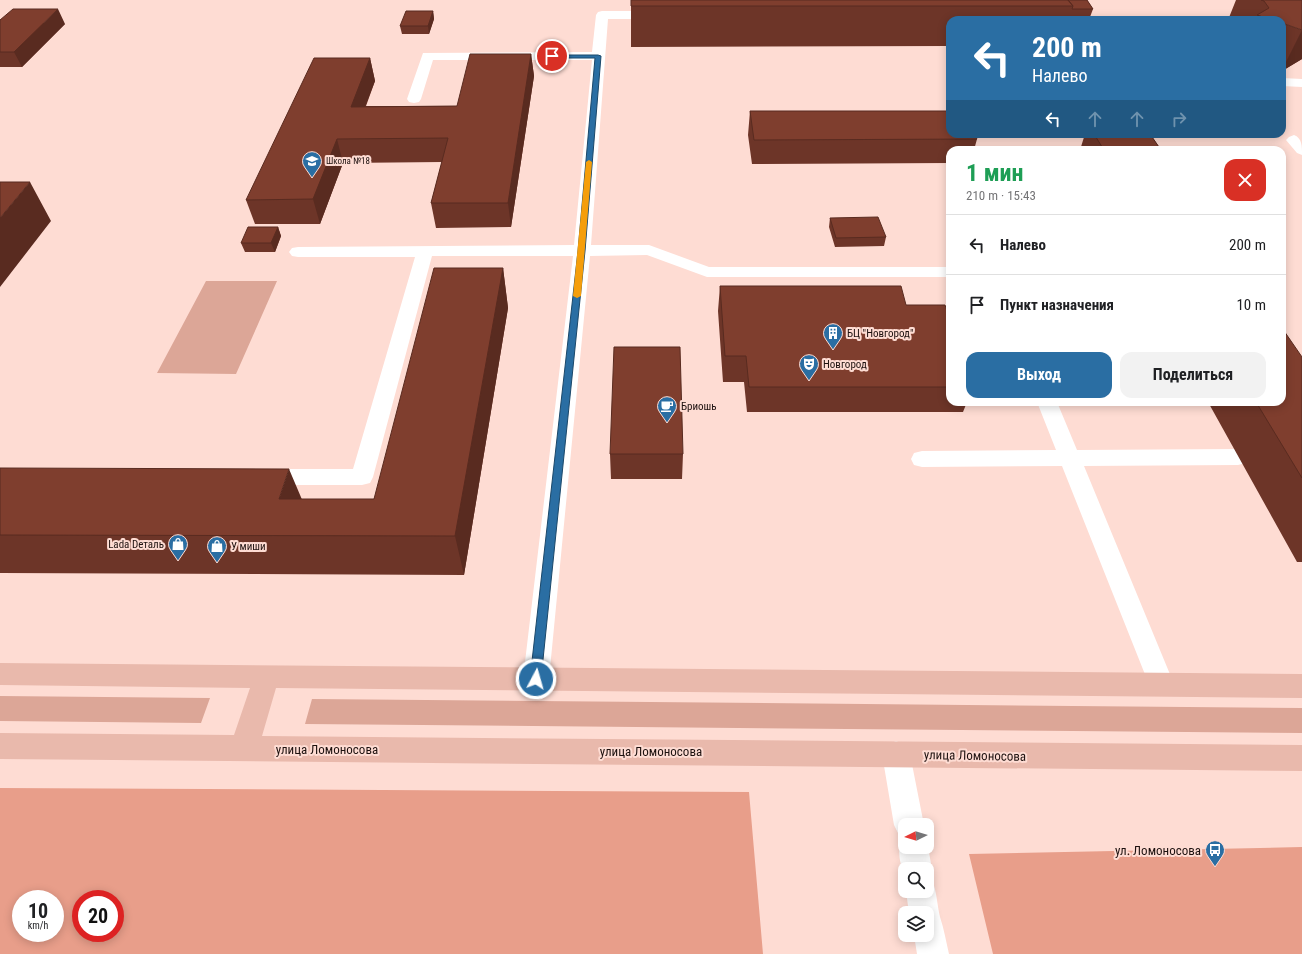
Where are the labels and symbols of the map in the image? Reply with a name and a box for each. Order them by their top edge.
pin [535,39,569,73]
school or university icon: Школа №18 [301,150,323,178]
place label: Школа №18 [326,156,370,166]
building icon: БЦ "Новгород" [822,322,844,350]
place label: БЦ "Новгород" [847,327,914,340]
theatre icon: Новгород [798,353,820,381]
place label: Новгород [823,358,867,371]
cafe icon: Бриошь [656,395,678,423]
place label: Бриошь [681,400,717,413]
shop icon: Lada Dеталь [167,533,189,561]
shop icon: У миши [206,535,228,563]
place label: Lada Dеталь [108,538,164,551]
place label: У миши [231,540,266,553]
position arrow [515,658,557,700]
street label: улица Ломоносова [276,742,378,757]
street label: улица Ломоносова [600,744,702,759]
street label: улица Ломоносова [924,747,1026,764]
north arrow [898,818,934,854]
bus stop icon: ул. Ломоносова [1204,839,1226,867]
place label: ул. Ломоносова [1115,843,1201,858]
speed limit sign: 20 [72,890,124,942]

